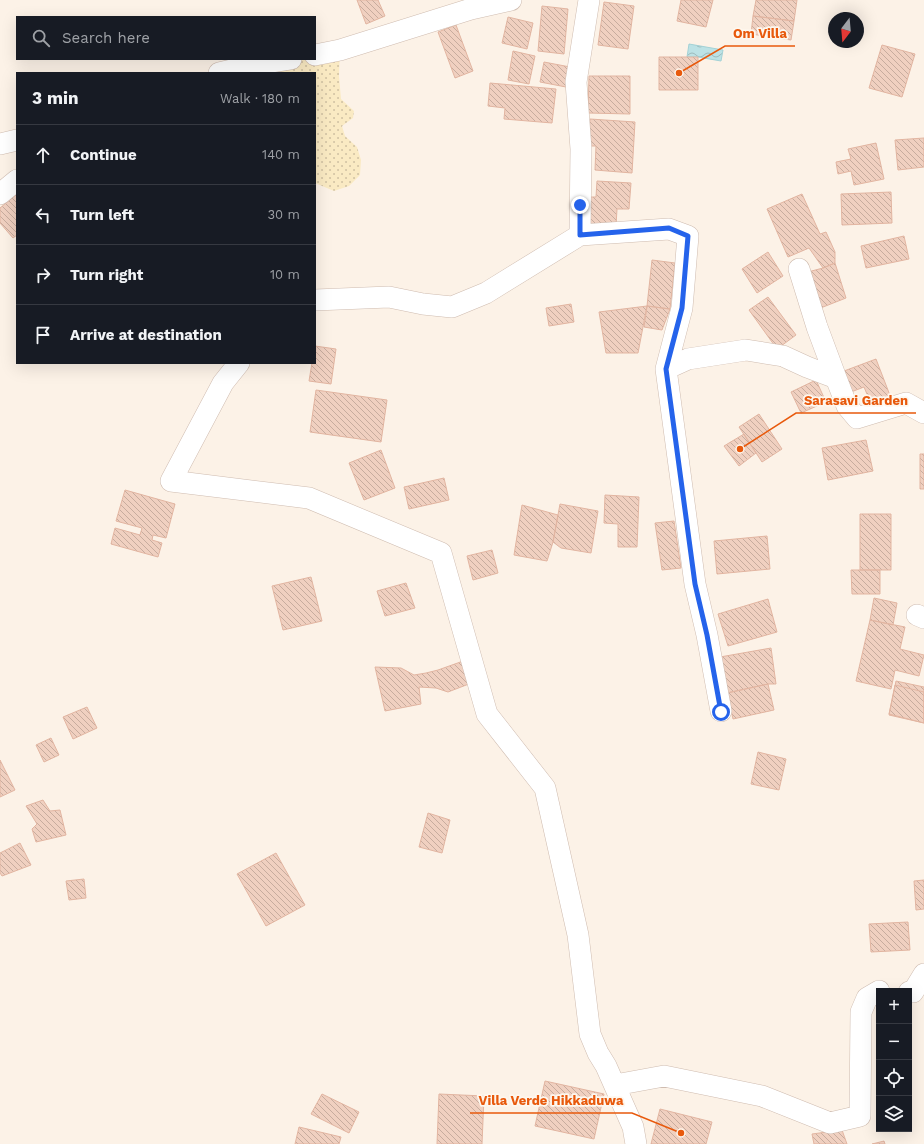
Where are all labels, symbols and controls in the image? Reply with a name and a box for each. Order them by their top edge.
north arrow [828,12,864,48]
search box [16,16,316,60]
callout: Om Villa [725,21,795,46]
text: Om Villa [733,26,787,41]
icon: search [30,27,52,49]
text: Search here [62,29,150,47]
text: 3 min [32,88,78,108]
text: Walk · 180 m [220,91,300,106]
icon: ahead [32,144,54,166]
text: Continue [70,146,137,164]
text: 140 m [262,147,300,162]
route end [571,196,589,214]
icon: left [32,204,54,226]
text: Turn left [70,206,134,224]
text: 30 m [268,207,300,222]
icon: right [32,264,54,286]
text: Turn right [70,266,143,284]
text: 10 m [270,267,300,282]
icon: arrive [32,324,54,346]
text: Arrive at destination [70,326,222,344]
callout: Sarasavi Garden [796,388,916,413]
text: Sarasavi Garden [804,393,908,408]
route start [712,703,730,721]
map controls [876,988,912,1132]
button: + [876,988,912,1024]
button: − [876,1024,912,1060]
button: locate [876,1060,912,1096]
callout: Villa Verde Hikkaduwa [470,1088,632,1113]
text: Villa Verde Hikkaduwa [479,1093,624,1108]
button: layers [876,1096,912,1132]

